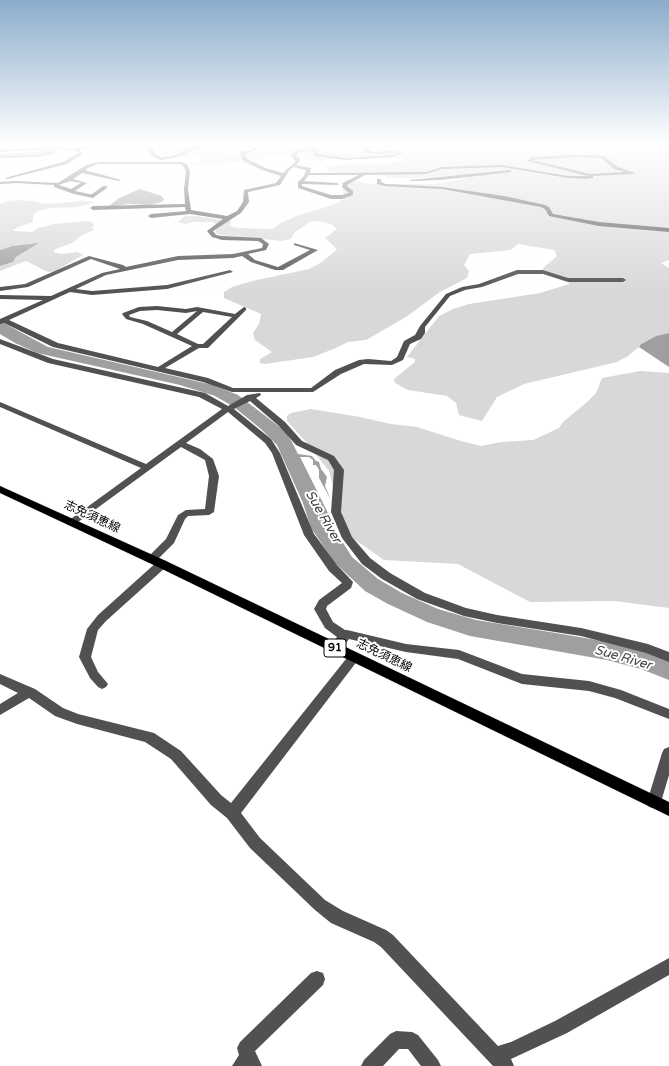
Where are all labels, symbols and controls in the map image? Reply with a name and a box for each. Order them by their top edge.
water label: Sue River [302,488,344,546]
street label: 志免須恵線 [62,498,122,536]
street label: 志免須恵線 [354,636,414,676]
road number: 91 [324,639,346,657]
water label: Sue River [593,642,653,674]

